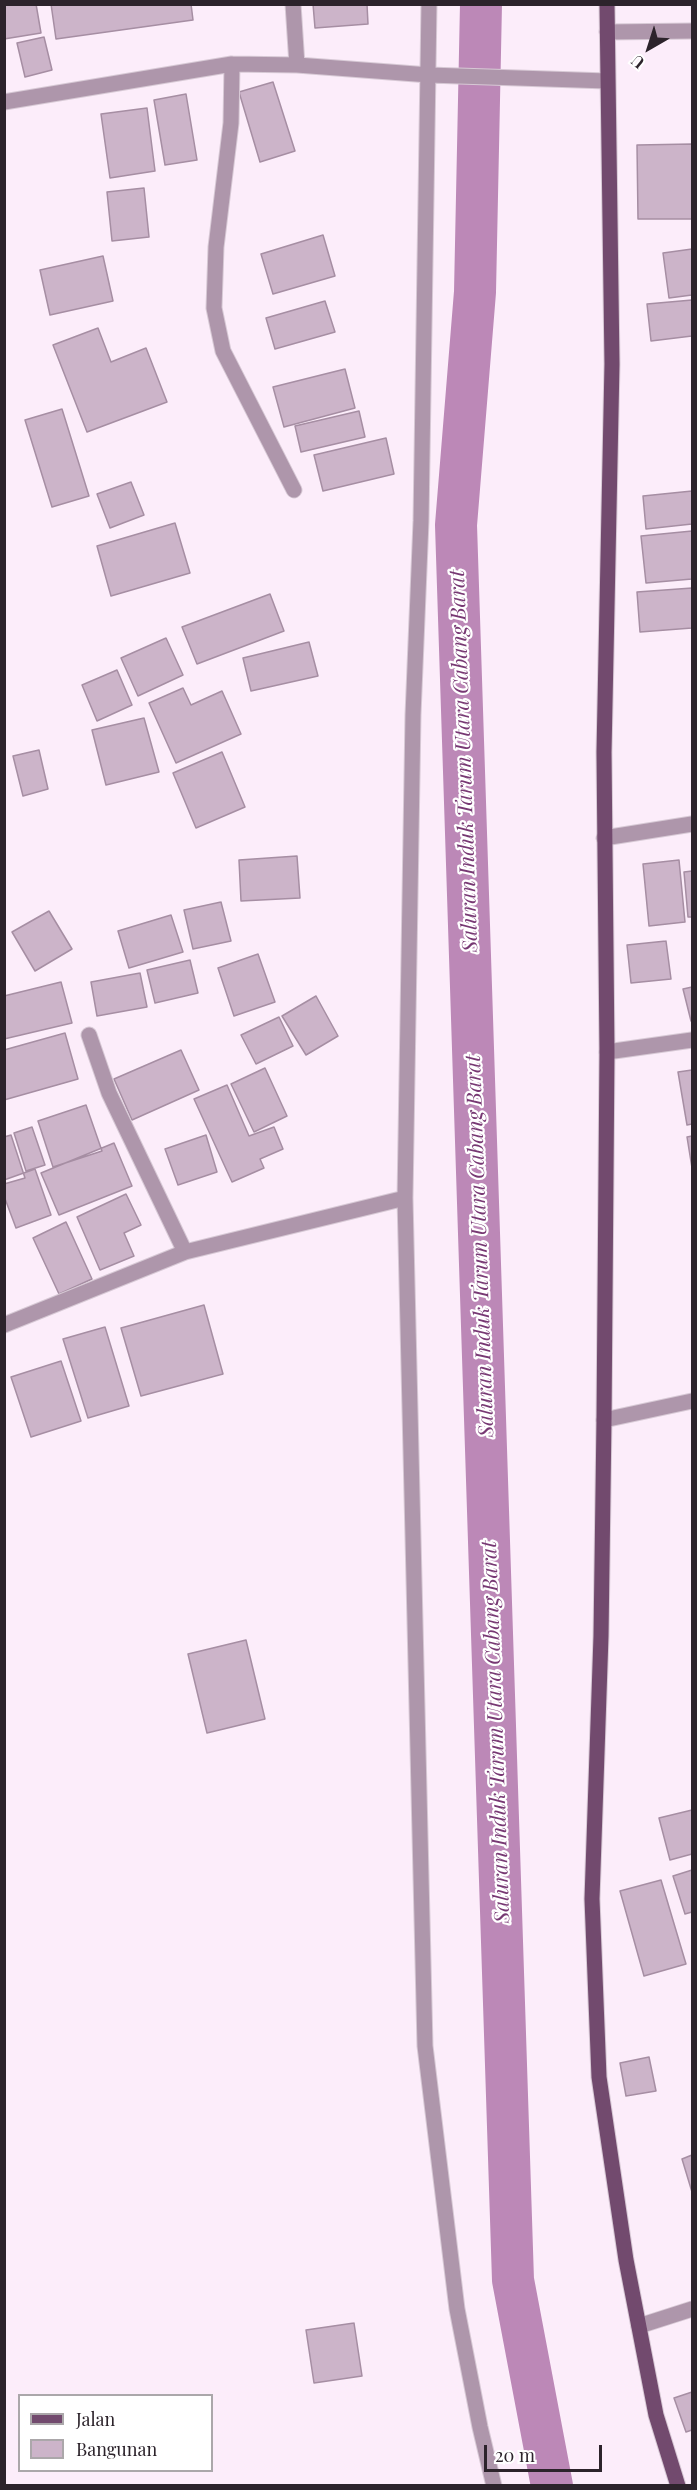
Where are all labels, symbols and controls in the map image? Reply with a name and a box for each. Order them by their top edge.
north arrow [619,18,679,78]
text: U [626,51,648,74]
water label: Saluran Induk Tarum Utara Cabang Barat [445,569,483,953]
water label: Saluran Induk Tarum Utara Cabang Barat [461,1054,499,1438]
water label: Saluran Induk Tarum Utara Cabang Barat [477,1540,515,1924]
legend [18,2394,213,2472]
text: Jalan [76,2407,115,2431]
scale bar [487,2433,606,2471]
text: Bangunan [76,2437,157,2461]
text: 20 m [495,2443,535,2467]

